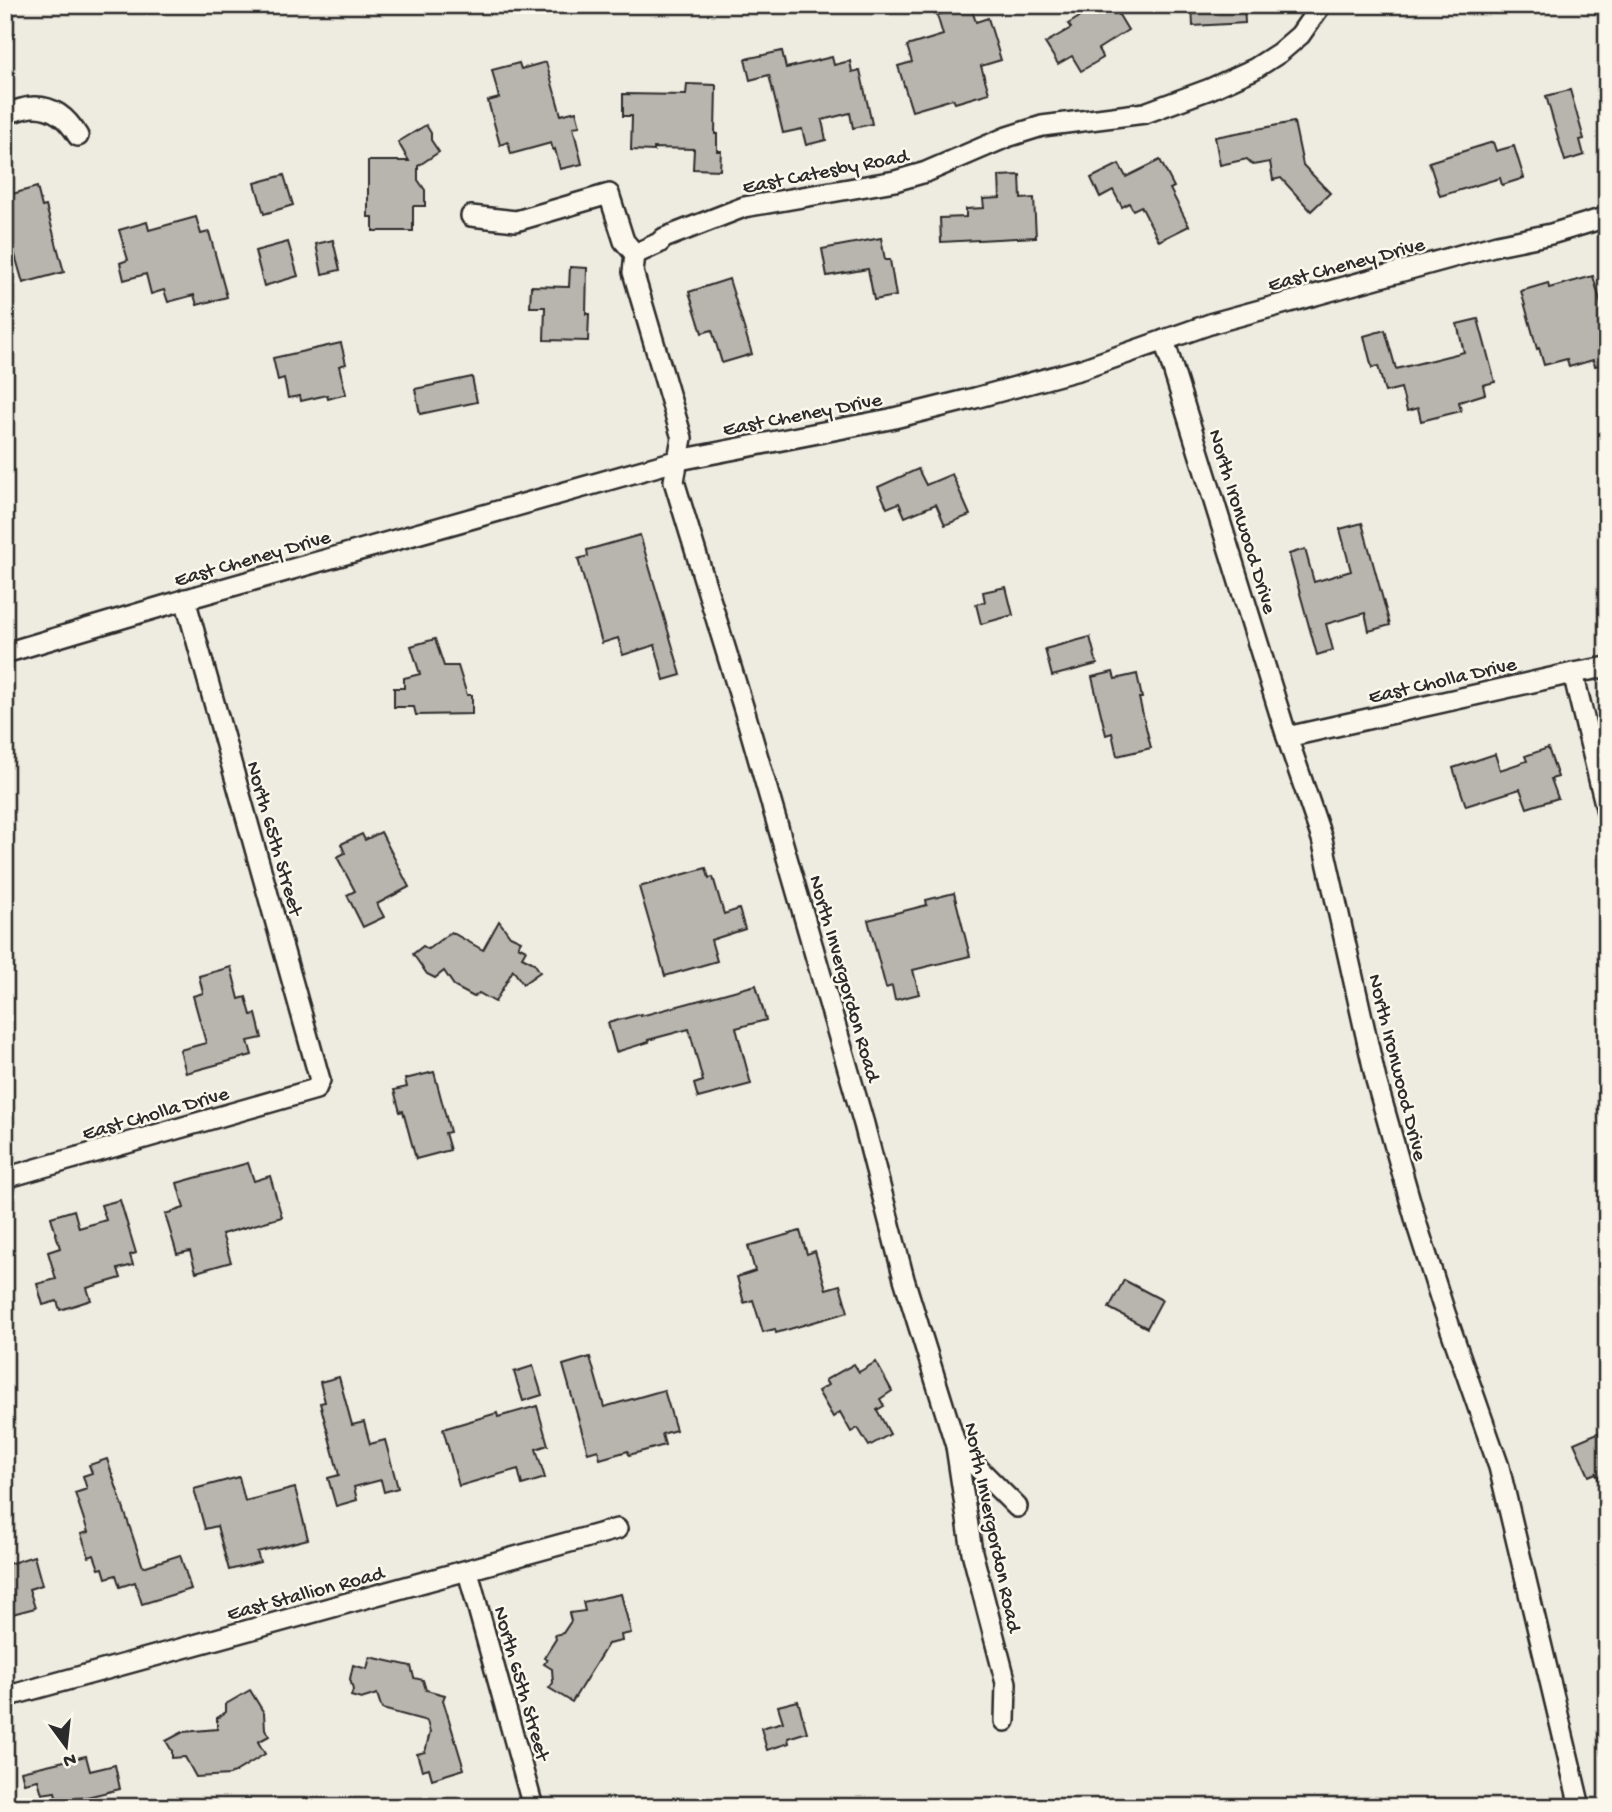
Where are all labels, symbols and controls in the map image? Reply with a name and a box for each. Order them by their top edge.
street label: East Catesby Road [741,145,912,202]
street label: East Cheney Drive [1266,233,1429,299]
street label: East Cheney Drive [721,389,885,444]
street label: North Ironwood Drive [1201,427,1281,618]
street label: East Cheney Drive [172,526,335,595]
street label: East Cholla Drive [1366,653,1520,712]
street label: North 65th Street [239,759,307,921]
street label: North Invergordon Road [801,873,885,1087]
street label: North Ironwood Drive [1360,972,1431,1165]
street label: East Cholla Drive [80,1082,233,1148]
street label: North Invergordon Road [956,1421,1025,1637]
street label: East Stallion Road [225,1562,389,1628]
street label: North 65th Street [486,1604,554,1766]
north arrow [32,1710,102,1780]
text: N [61,1746,78,1772]

